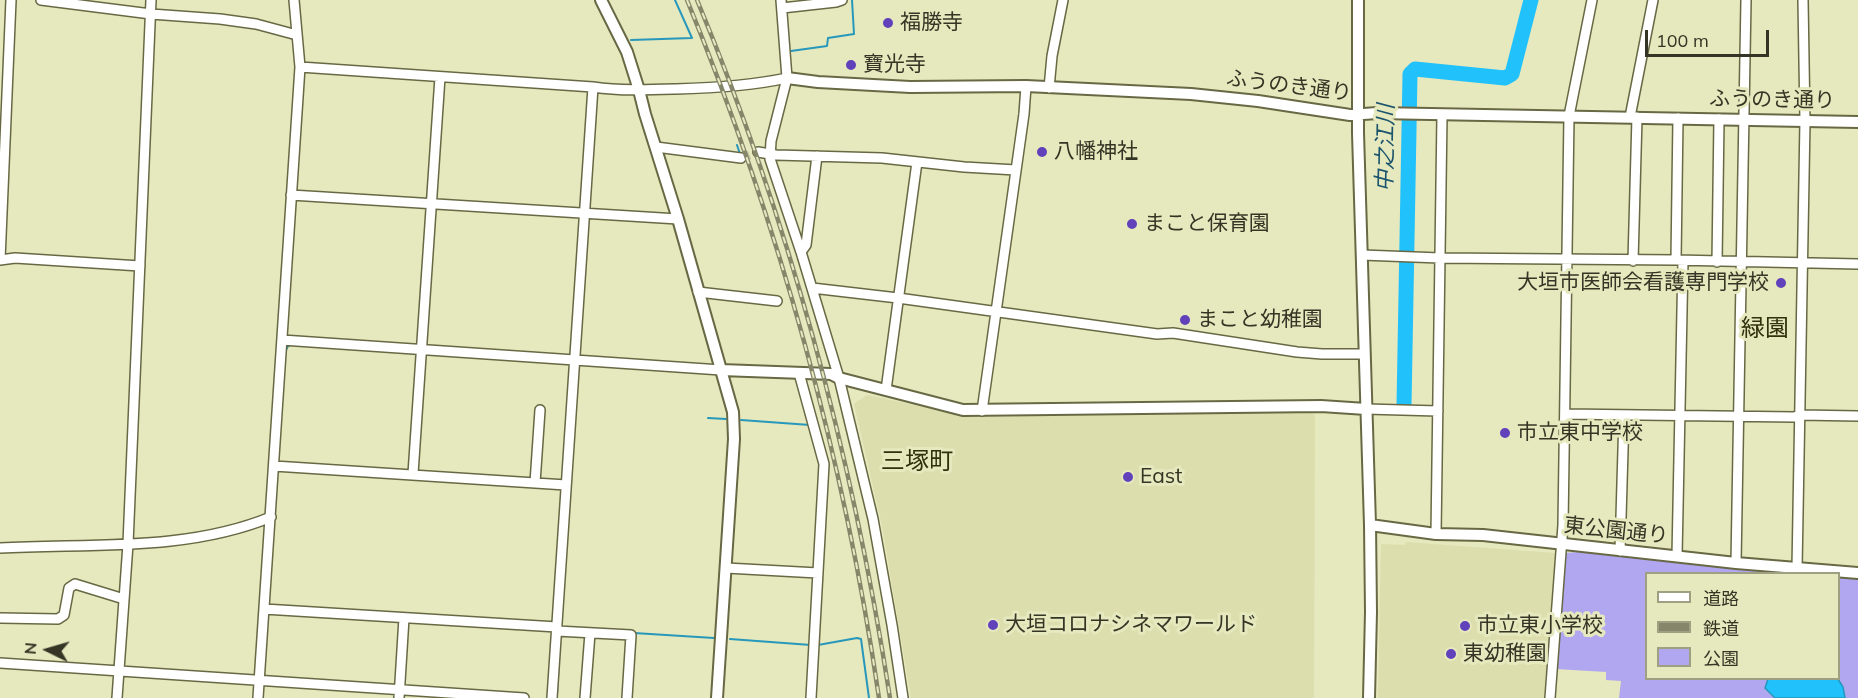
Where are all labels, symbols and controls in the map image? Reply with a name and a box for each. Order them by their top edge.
place label: 福勝寺 [900,10,963,36]
marker: 福勝寺 [881,16,895,30]
scale bar [1648,18,1772,56]
text: 100 m [1656,29,1709,52]
place label: 寶光寺 [863,52,926,78]
marker: 寶光寺 [844,58,858,72]
street label: ふうのき通り [1225,66,1353,106]
street label: ふうのき通り [1709,86,1835,114]
water label: 中之江川 [1372,104,1400,192]
place label: 八幡神社 [1054,139,1138,165]
marker: 八幡神社 [1035,145,1049,159]
place label: まこと保育園 [1144,211,1270,237]
marker: まこと保育園 [1125,217,1139,231]
place label: 大垣市医師会看護専門学校 [1517,270,1769,296]
marker: 大垣市医師会看護専門学校 [1774,276,1788,290]
place label: まこと幼稚園 [1197,307,1323,333]
marker: まこと幼稚園 [1178,313,1192,327]
district label: 緑園 [1741,315,1789,343]
place label: 市立東中学校 [1517,420,1643,446]
marker: 市立東中学校 [1498,426,1512,440]
district label: 三塚町 [881,448,953,476]
place label: East [1140,464,1182,490]
marker: East [1121,470,1135,484]
street label: 東公園通り [1562,513,1670,549]
legend [1645,572,1840,680]
text: 道路 [1703,587,1739,610]
place label: 大垣コロナシネマワールド [1005,612,1257,638]
place label: 市立東小学校 [1477,613,1603,639]
text: 鉄道 [1703,617,1739,640]
marker: 大垣コロナシネマワールド [986,618,1000,632]
marker: 市立東小学校 [1458,619,1472,633]
north arrow [18,620,78,680]
place label: 東幼稚園 [1463,641,1547,667]
text: N [20,642,41,655]
marker: 東幼稚園 [1444,647,1458,661]
text: 公園 [1703,647,1739,670]

